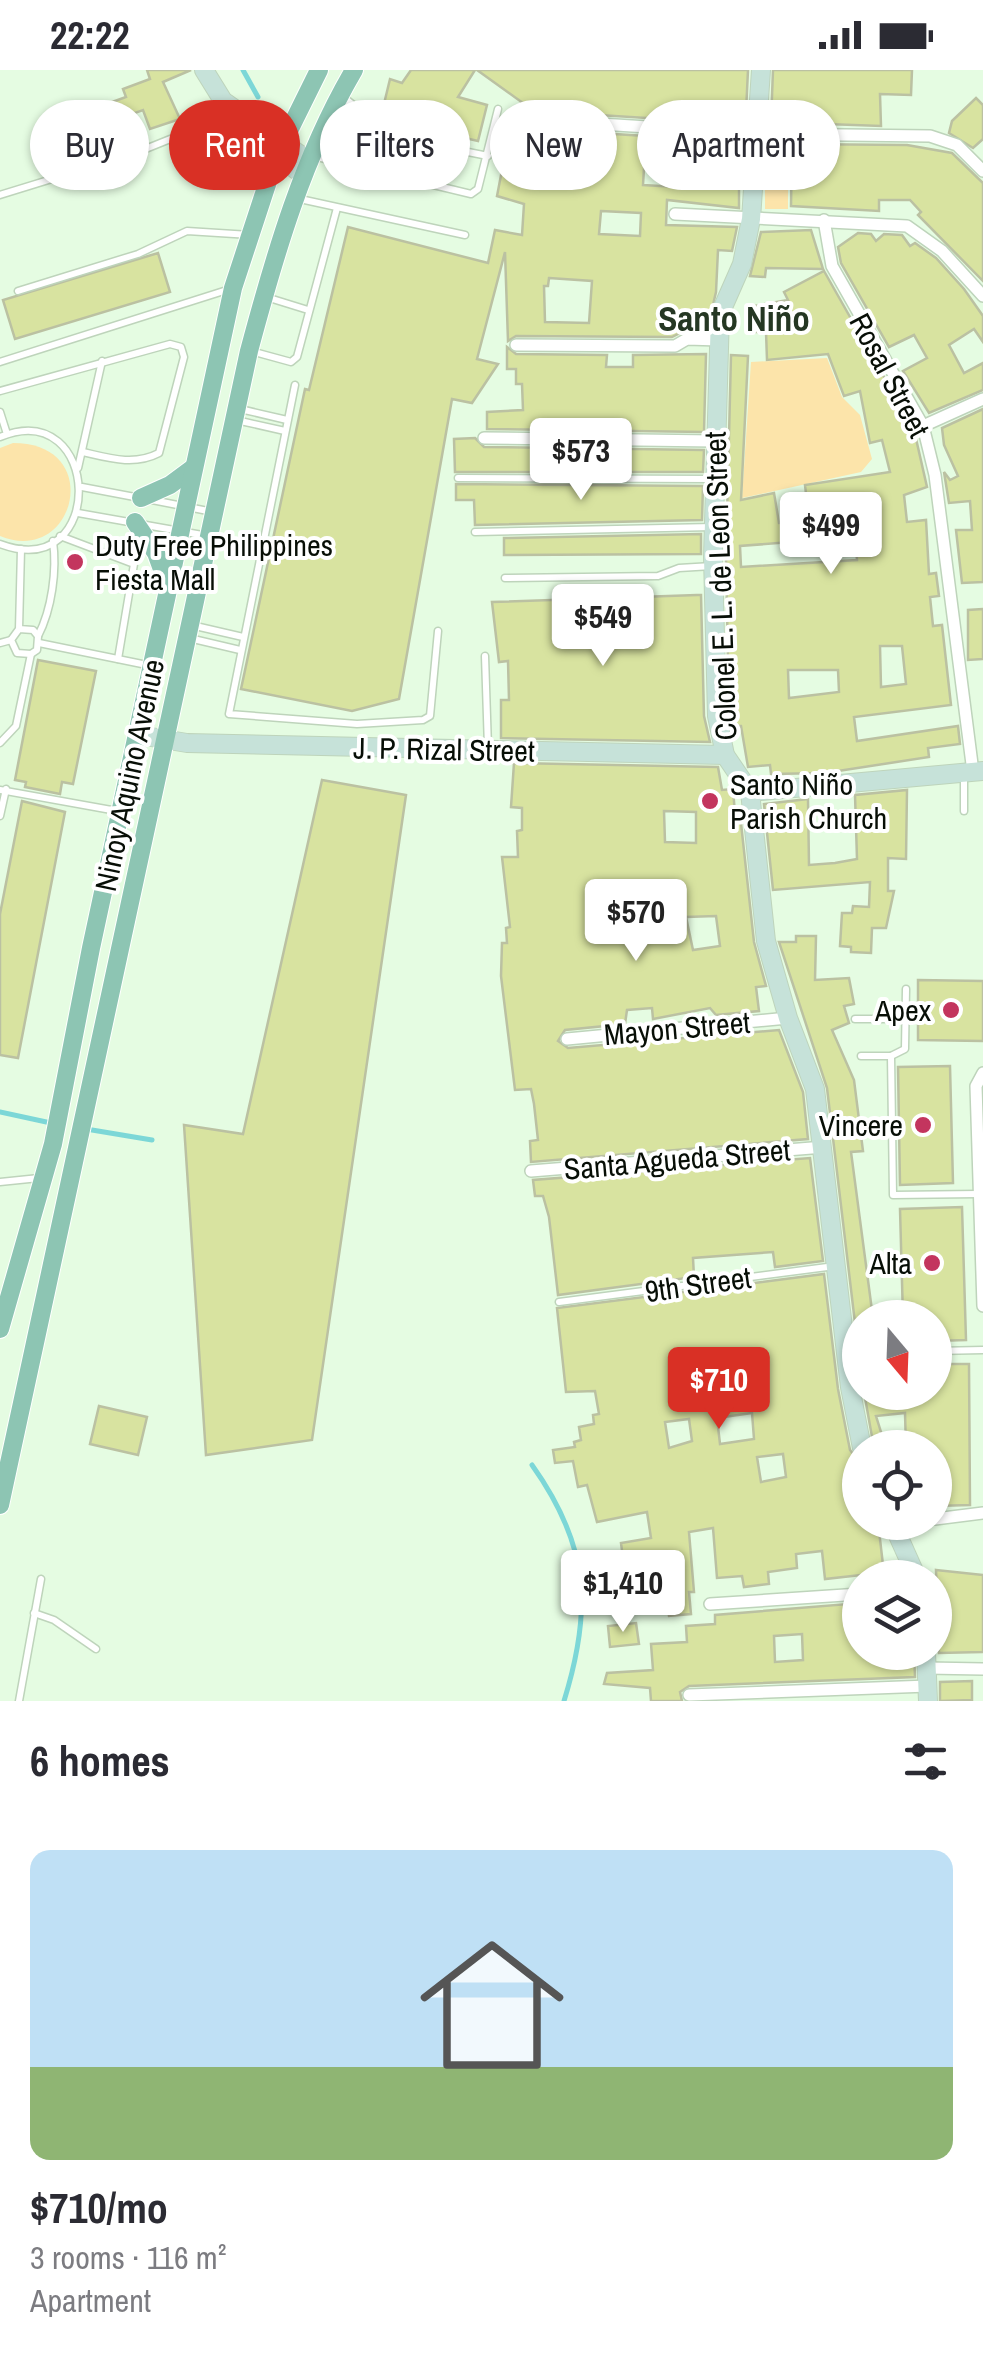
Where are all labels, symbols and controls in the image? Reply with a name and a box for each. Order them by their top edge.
text: 22:22 [50,10,130,61]
chip: Buy [30,100,149,190]
chip: Rent [169,100,300,190]
chip: Filters [320,100,470,190]
chip: New [490,100,617,190]
chip: Apartment [637,100,840,190]
district label: Santo Niño [658,295,810,342]
street label: Rosal Street [841,306,940,444]
pin: $573 [522,418,640,503]
text: $573 [552,429,610,472]
street label: Colonel E. L. de Leon Street [695,431,745,741]
pin: $499 [772,492,890,577]
text: $499 [802,503,860,546]
place label: Duty Free Philippines Fiesta Mall [95,525,333,599]
marker: Duty Free Philippines Fiesta Mall [64,551,86,573]
pin: $549 [544,584,662,669]
text: $549 [574,595,632,638]
street label: Ninoy Aquino Avenue [85,655,173,895]
street label: J. P. Rizal Street [353,727,535,771]
place label: Santo Niño Parish Church [730,764,887,838]
marker: Santo Niño Parish Church [699,790,721,812]
pin: $570 [577,879,695,964]
text: $570 [607,890,665,933]
place label: Apex [874,990,932,1030]
marker: Apex [940,999,962,1021]
street label: Mayon Street [602,1002,752,1054]
place label: Vincere [819,1105,903,1145]
marker: Vincere [912,1114,934,1136]
street label: Santa Agueda Street [562,1129,792,1189]
place label: Alta [869,1243,912,1283]
marker: Alta [921,1252,943,1274]
street label: 9th Street [642,1257,754,1311]
north arrow [842,1300,952,1410]
map controls [842,1300,952,1670]
pin: $710 [660,1347,778,1432]
text: $710 [690,1358,748,1401]
button: locate [842,1430,952,1540]
pin: $1,410 [542,1550,704,1635]
button: layers [842,1560,952,1670]
text: $1,410 [583,1561,663,1604]
text: 6 homes [30,1733,170,1789]
icon: filters [898,1734,953,1789]
icon: home [402,1915,582,2095]
text: $710/mo [30,2180,168,2236]
text: 3 rooms · 116 m² [30,2236,226,2279]
text: Apartment [30,2279,151,2322]

